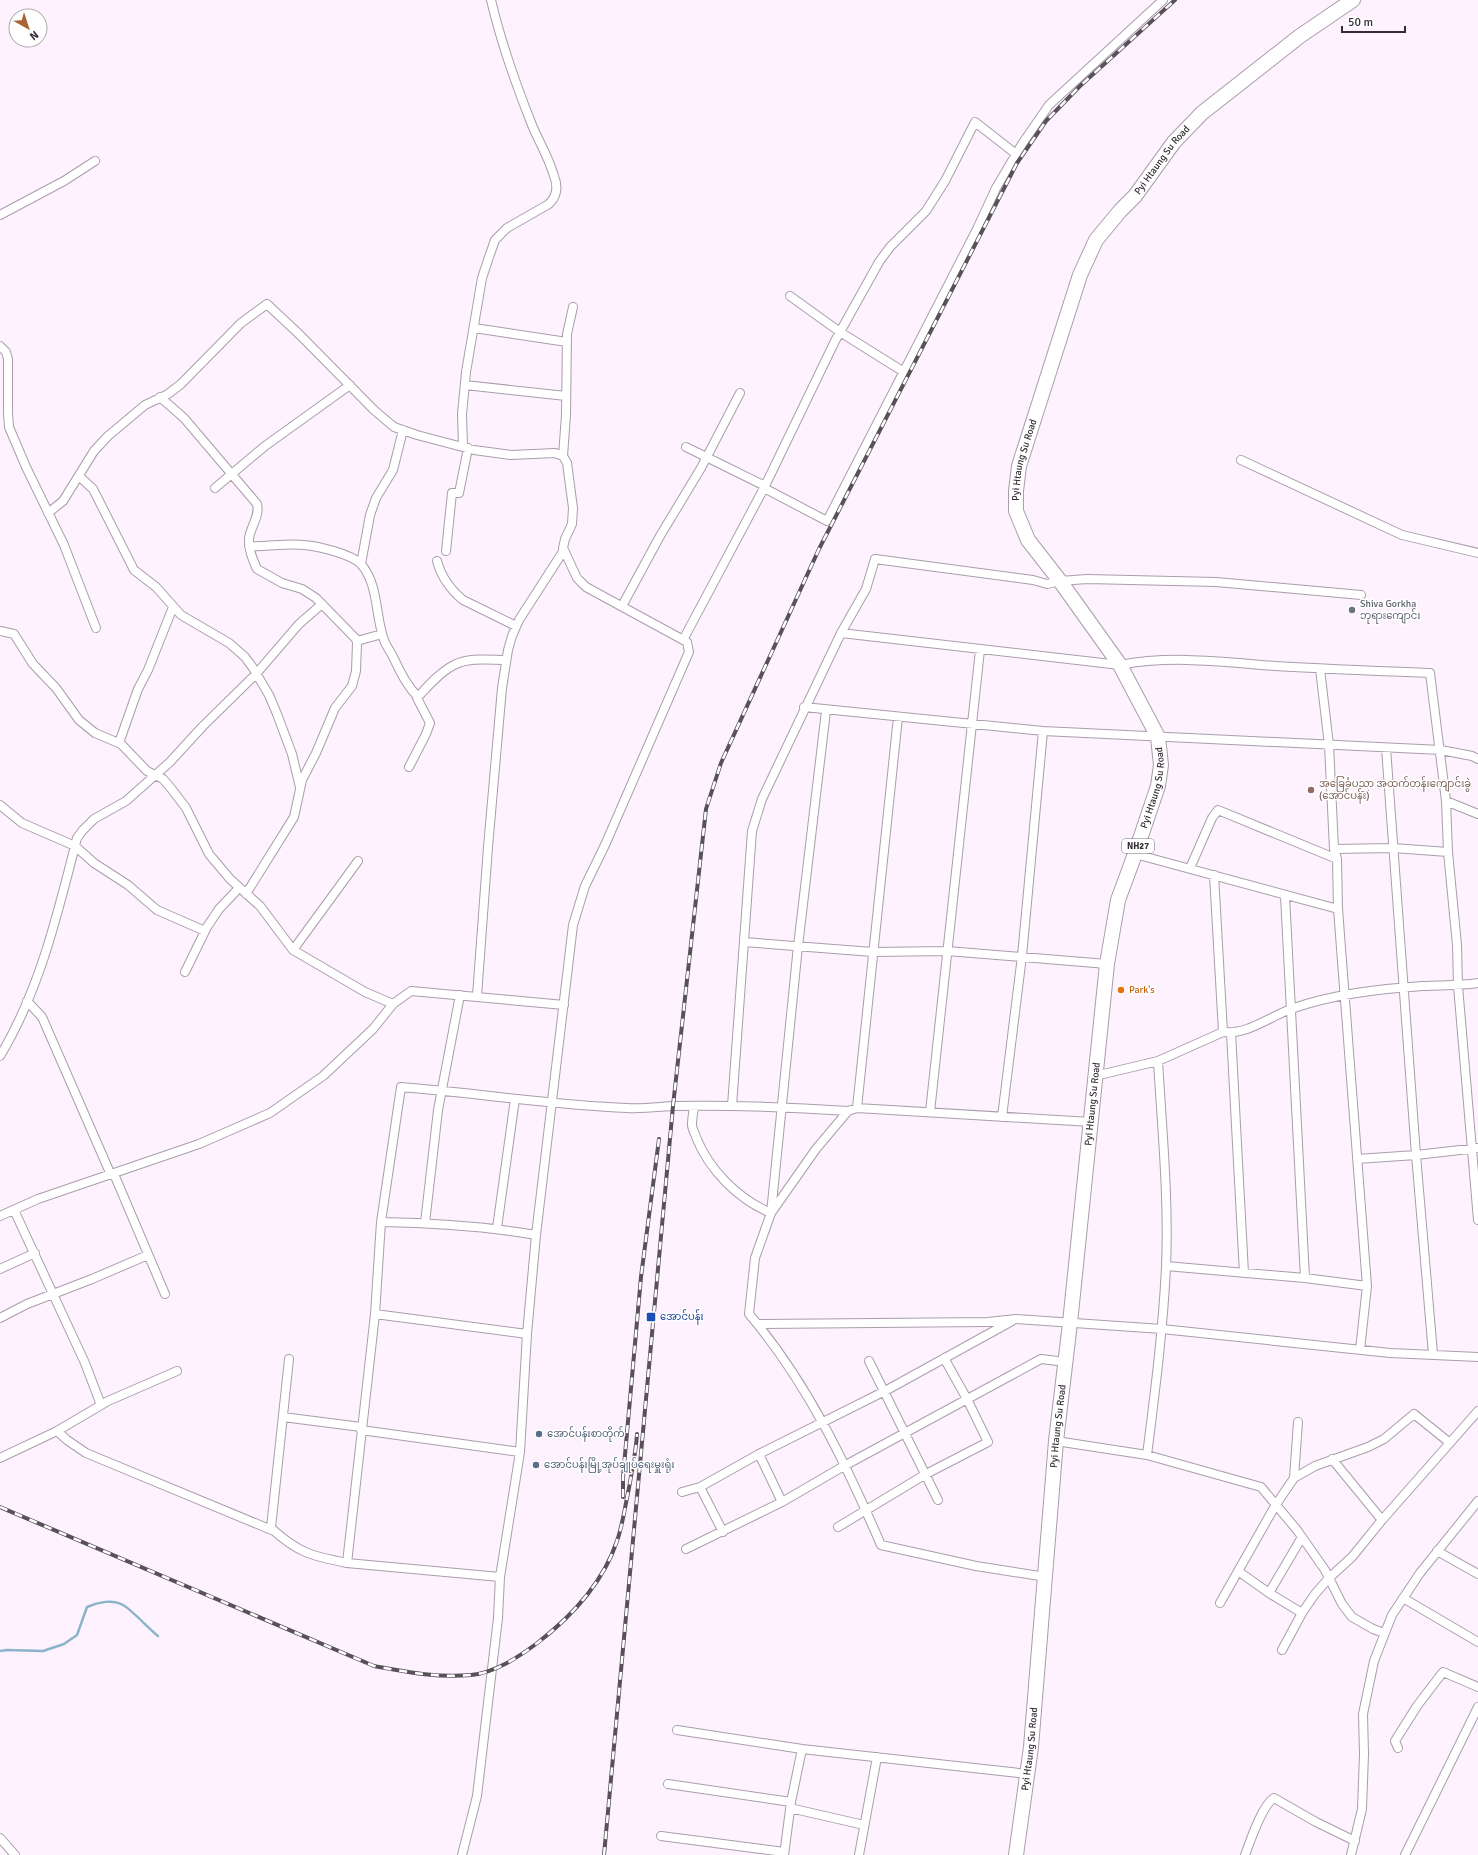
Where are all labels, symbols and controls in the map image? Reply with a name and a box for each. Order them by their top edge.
north arrow [8,8,48,48]
scale bar [1342,8,1405,34]
text: 50 m [1348,15,1373,30]
text: N [27,28,41,43]
street label: Pyi Htaung Su Road [1132,123,1192,197]
street label: Pyi Htaung Su Road [1010,418,1040,501]
place label: Shiva Gorkha ဘုရားကျောင်း [1360,598,1421,624]
marker: Shiva Gorkha ဘုရားကျောင်း [1347,605,1357,615]
street label: Pyi Htaung Su Road [1138,746,1167,830]
place label: အခြေခံပညာ အထက်တန်းကျောင်းခွဲ (အောင်ပန်း) [1319,776,1471,804]
marker: အခြေခံပညာ အထက်တန်းကျောင်းခွဲ (အောင်ပန်း) [1306,785,1316,795]
road number: NH27 [1122,839,1154,853]
place label: Park's [1129,984,1155,996]
marker: Park's [1116,985,1126,995]
street label: Pyi Htaung Su Road [1082,1062,1103,1146]
place label: အောင်ပန်း [660,1309,704,1325]
marker: အောင်ပန်း [645,1311,657,1323]
street label: Pyi Htaung Su Road [1048,1384,1069,1468]
place label: အောင်ပန်းစာတိုက် [547,1426,625,1442]
marker: အောင်ပန်းစာတိုက် [534,1429,544,1439]
place label: အောင်ပန်းမြို့အုပ်ချုပ်ရေးမှူးရုံး [544,1457,675,1473]
marker: အောင်ပန်းမြို့အုပ်ချုပ်ရေးမှူးရုံး [531,1460,541,1470]
street label: Pyi Htaung Su Road [1019,1707,1040,1791]

